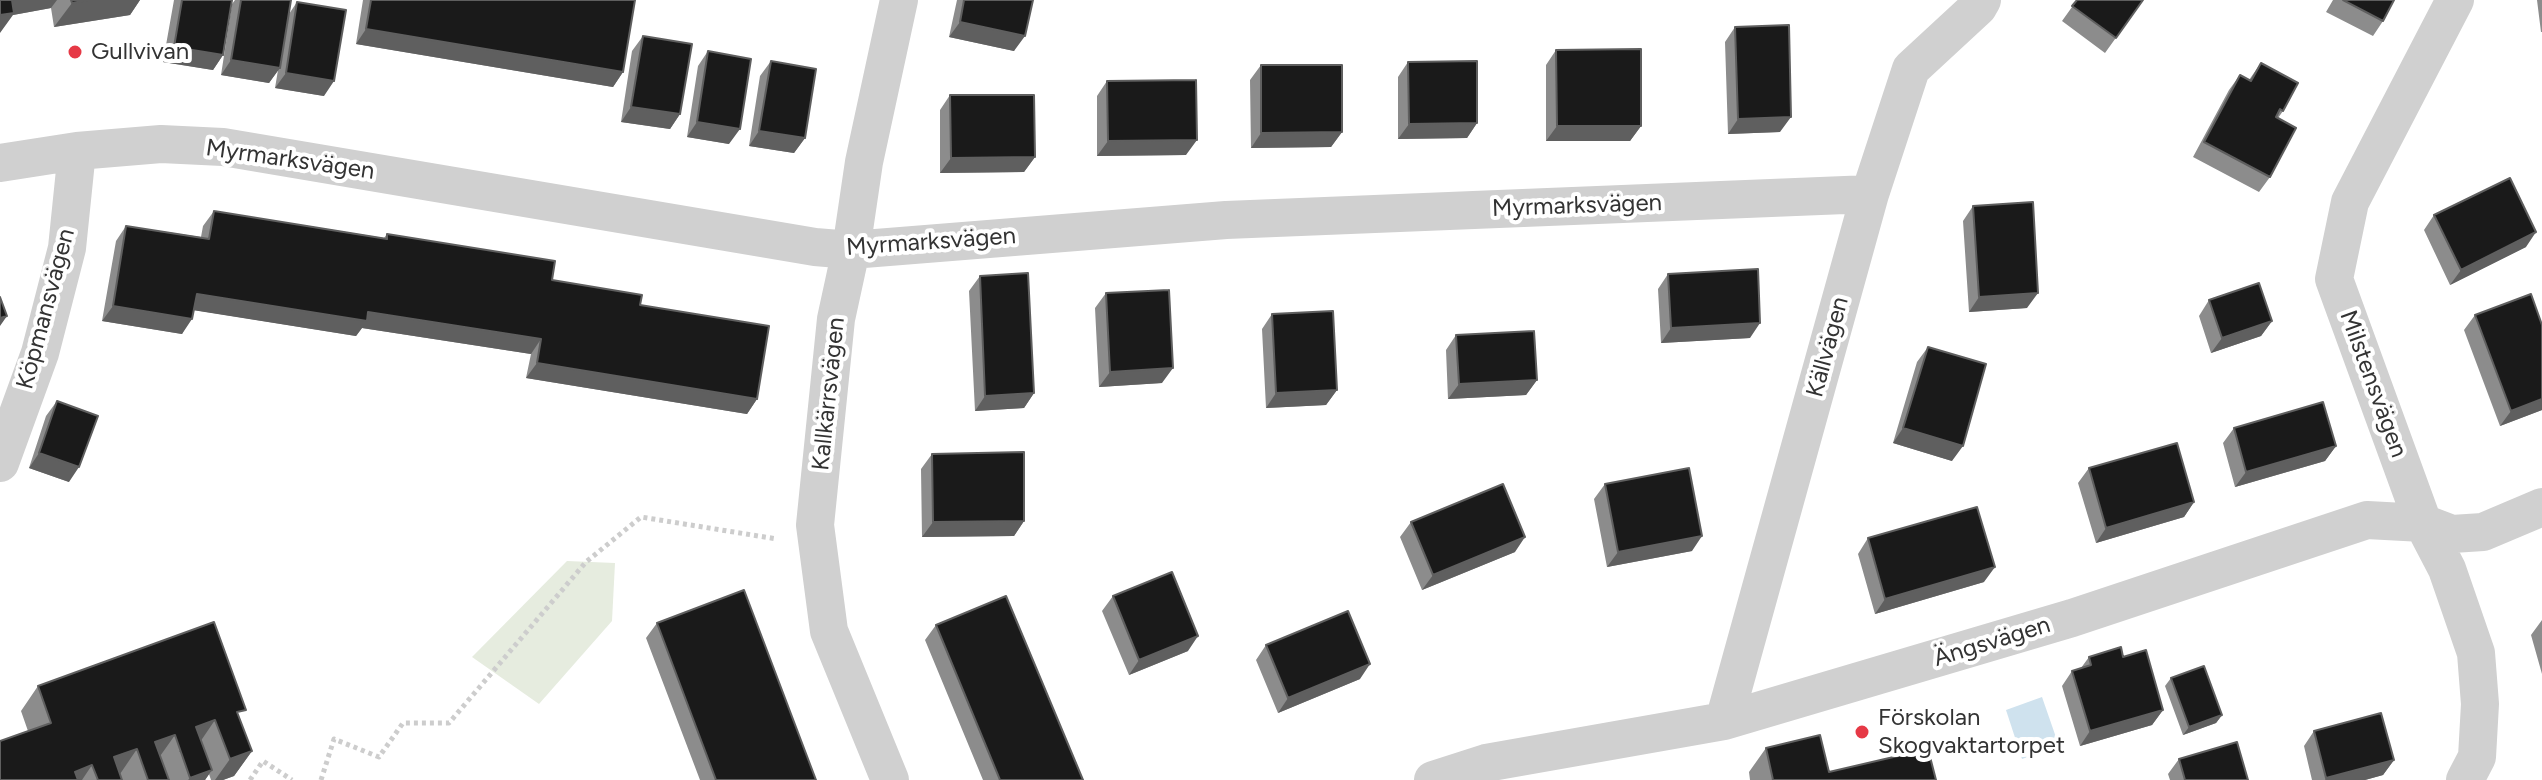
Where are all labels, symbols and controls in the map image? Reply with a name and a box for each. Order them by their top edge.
place label: Gullvivan [91,38,189,66]
marker: Gullvivan [66,43,84,61]
street label: Myrmarksvägen [204,134,376,186]
street label: Myrmarksvägen [1492,189,1662,223]
street label: Myrmarksvägen [845,222,1017,262]
street label: Köpmansvägen [11,226,81,392]
street label: Källvägen [1801,294,1855,400]
street label: Milstensvägen [2333,307,2413,461]
street label: Kallkärrsvägen [807,316,851,472]
street label: Ängsvägen [1930,611,2054,673]
place label: Förskolan Skogvaktartorpet [1878,704,2065,760]
marker: Förskolan Skogvaktartorpet [1853,723,1871,741]

